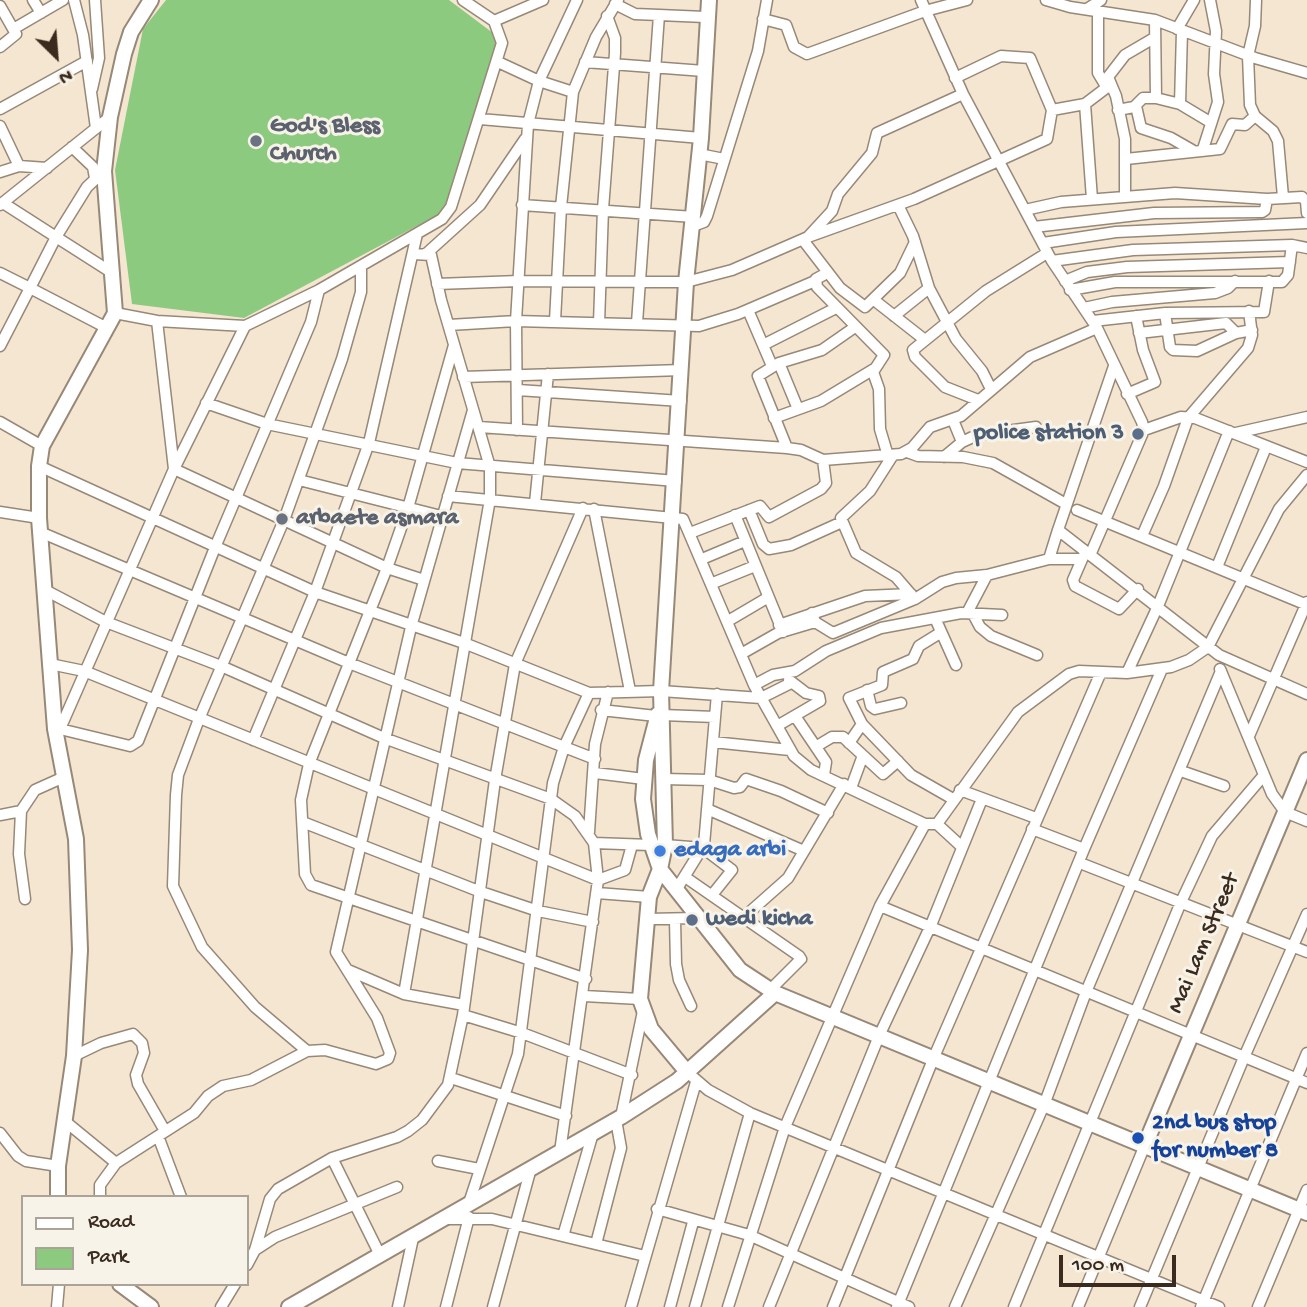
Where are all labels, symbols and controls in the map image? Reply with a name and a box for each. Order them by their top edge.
north arrow [21,21,91,91]
text: N [55,62,76,89]
place label: God's Bless Church [270,113,380,169]
marker: God's Bless Church [248,133,264,149]
place label: police station 3 [974,420,1124,448]
marker: police station 3 [1130,426,1146,442]
place label: arbaete asmara [296,505,458,533]
marker: arbaete asmara [274,511,290,527]
place label: edaga arbi [674,837,786,865]
marker: edaga arbi [652,843,668,859]
street label: Mai Lam Street [1162,869,1248,1019]
place label: wedi kicha [706,906,812,934]
marker: wedi kicha [684,912,700,928]
place label: 2nd bus stop for number 8 [1152,1110,1278,1166]
marker: 2nd bus stop for number 8 [1130,1130,1146,1146]
legend [21,1195,248,1286]
text: Road [88,1211,134,1236]
scale bar [1062,1240,1179,1284]
text: Park [88,1246,128,1271]
text: 100 m [1072,1254,1124,1279]

